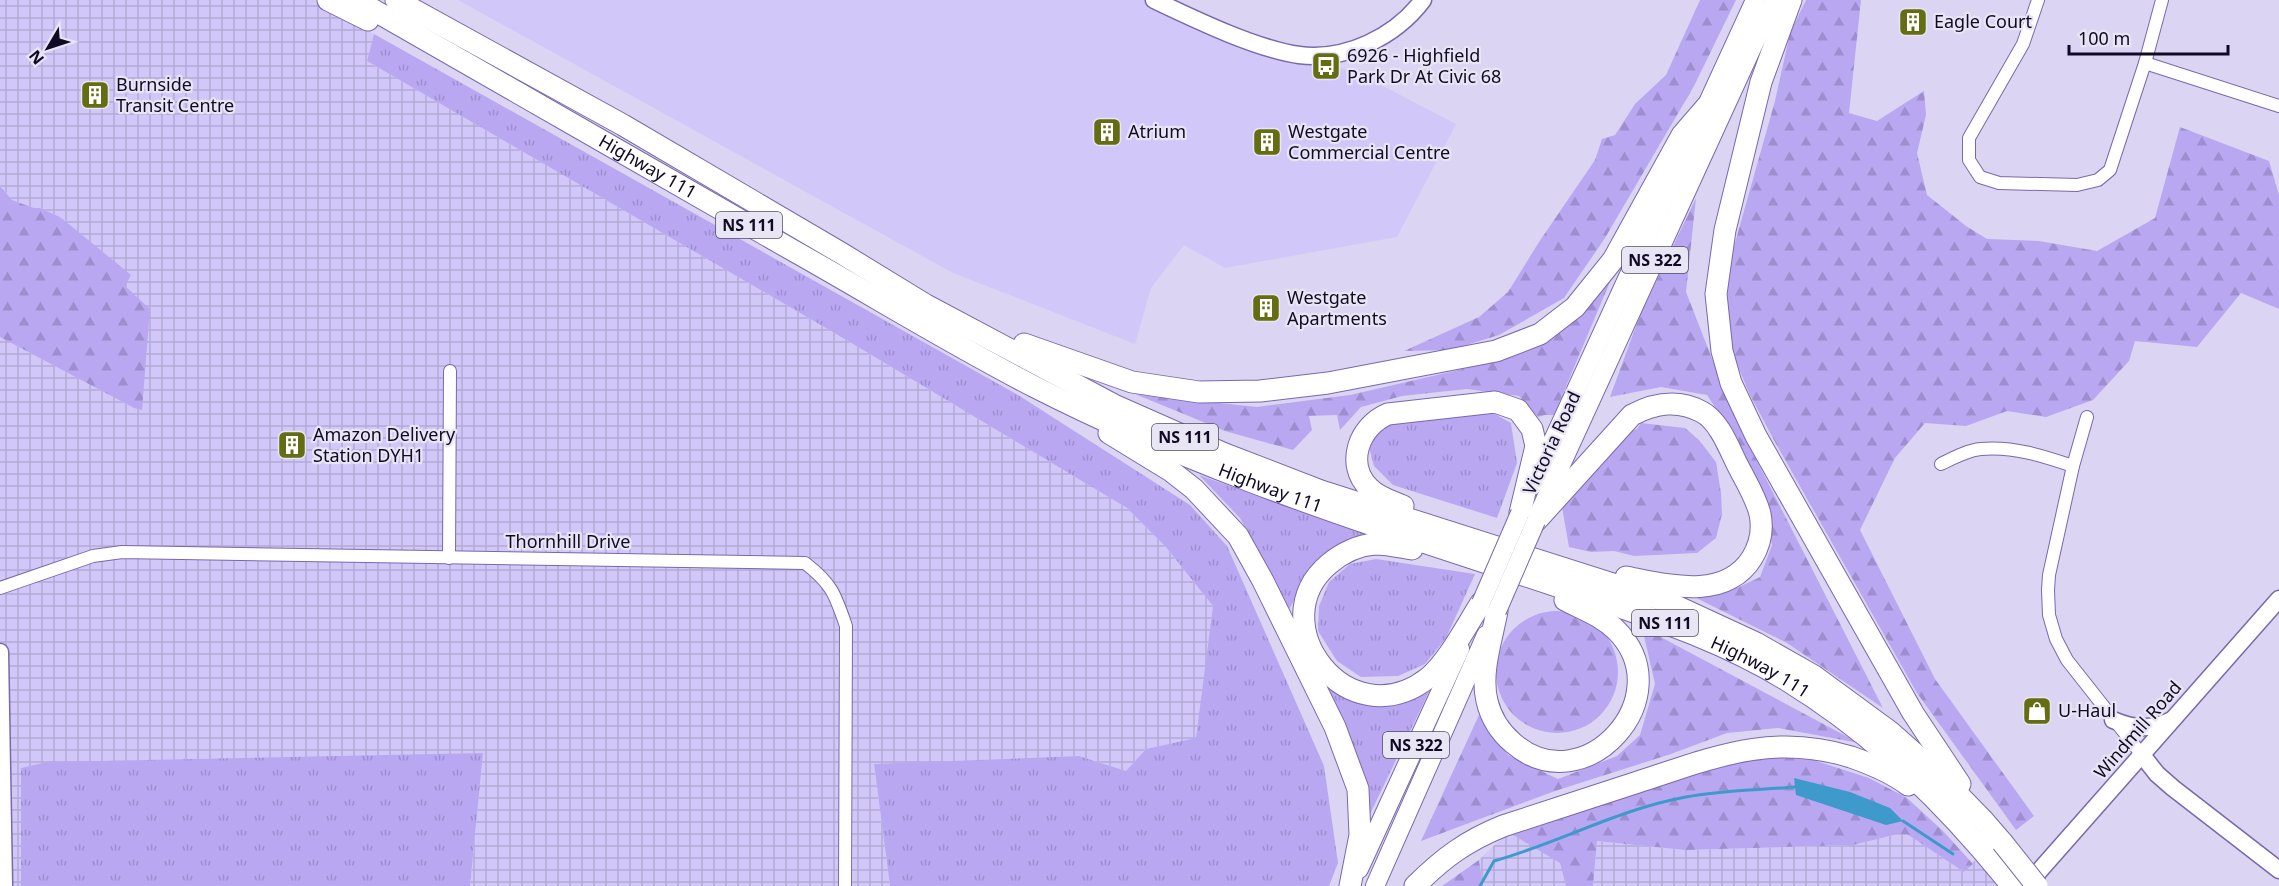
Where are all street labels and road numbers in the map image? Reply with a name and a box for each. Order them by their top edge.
street label: Highway 111 [595,129,701,204]
road number: NS 111 [716,212,782,238]
road number: NS 322 [1622,247,1688,273]
street label: Victoria Road [1517,387,1586,498]
road number: NS 111 [1152,424,1218,450]
street label: Highway 111 [1215,457,1326,518]
street label: Thornhill Drive [506,529,630,553]
road number: NS 111 [1632,610,1698,636]
street label: Highway 111 [1707,630,1815,703]
street label: Windmill Road [2088,675,2186,783]
road number: NS 322 [1383,732,1449,758]

